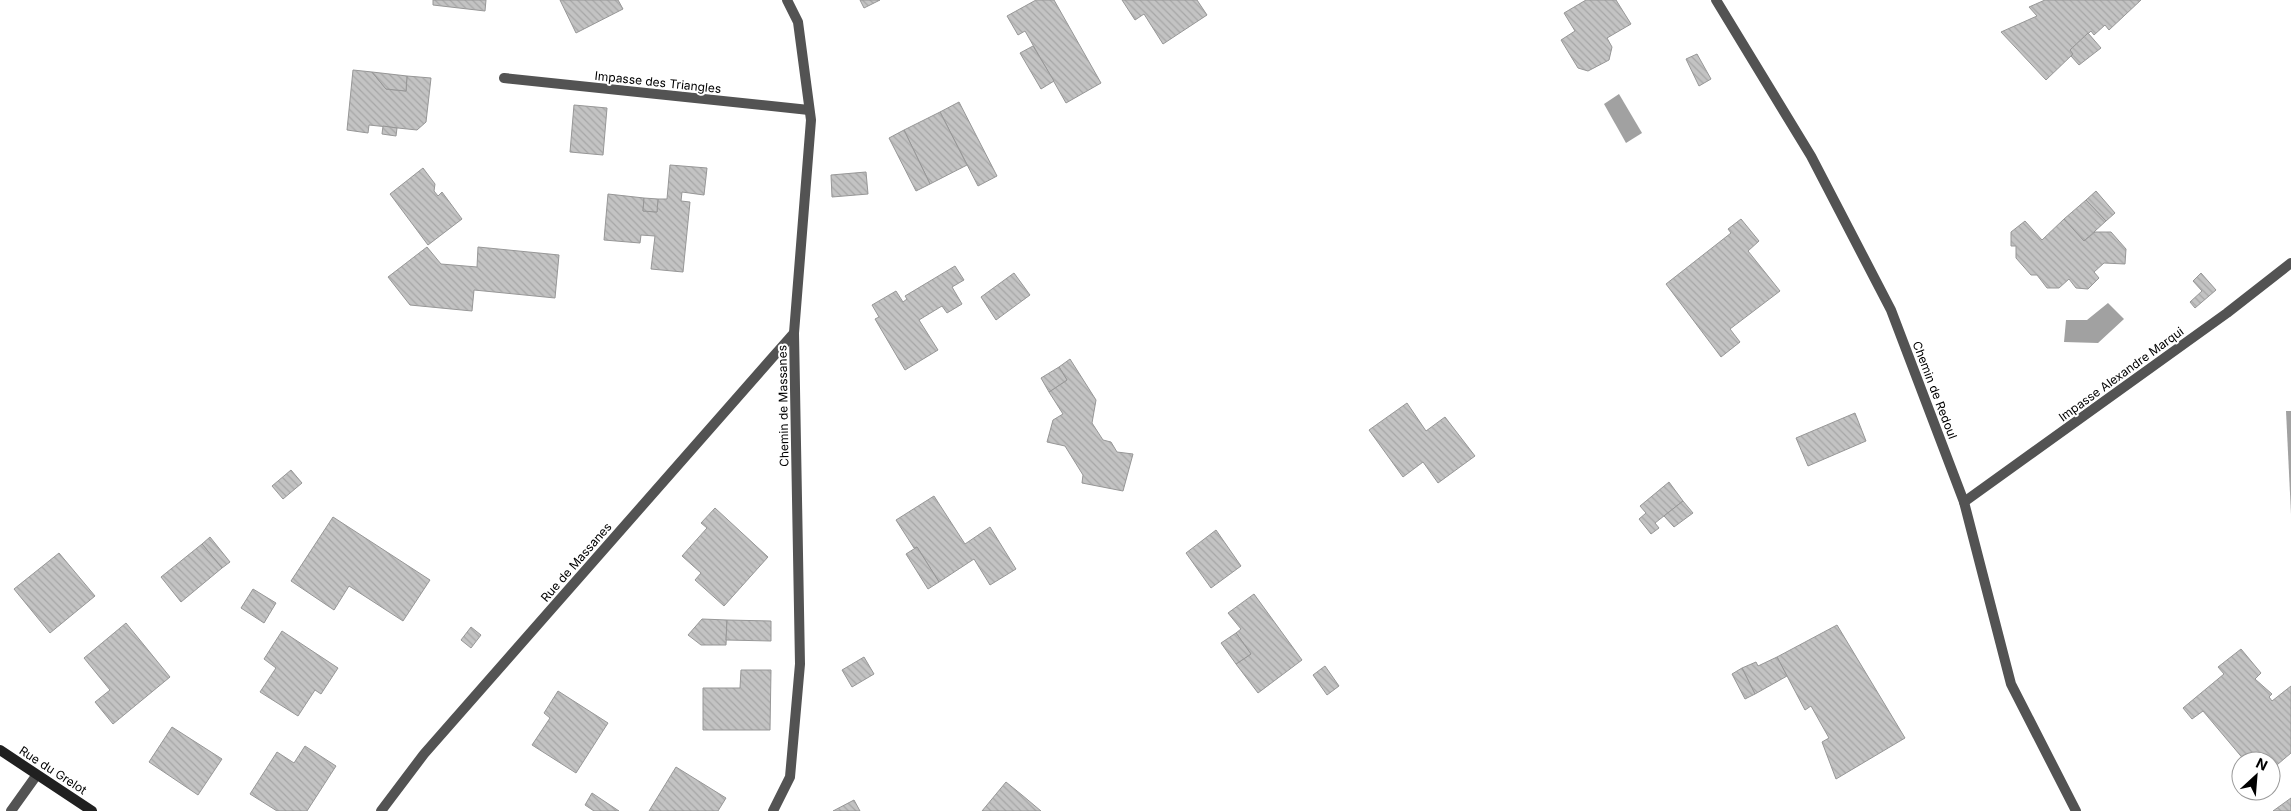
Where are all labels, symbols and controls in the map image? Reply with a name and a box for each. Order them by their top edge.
street label: Impasse des Triangles [594,68,722,96]
street label: Impasse Alexandre Marqui [2056,324,2186,424]
street label: Chemin de Redoul [1909,339,1961,441]
street label: Chemin de Massanes [774,345,792,467]
street label: Rue de Massanes [537,519,615,605]
street label: Rue du Grelot [16,743,90,797]
north arrow [2231,751,2281,801]
text: N [2253,754,2270,774]

